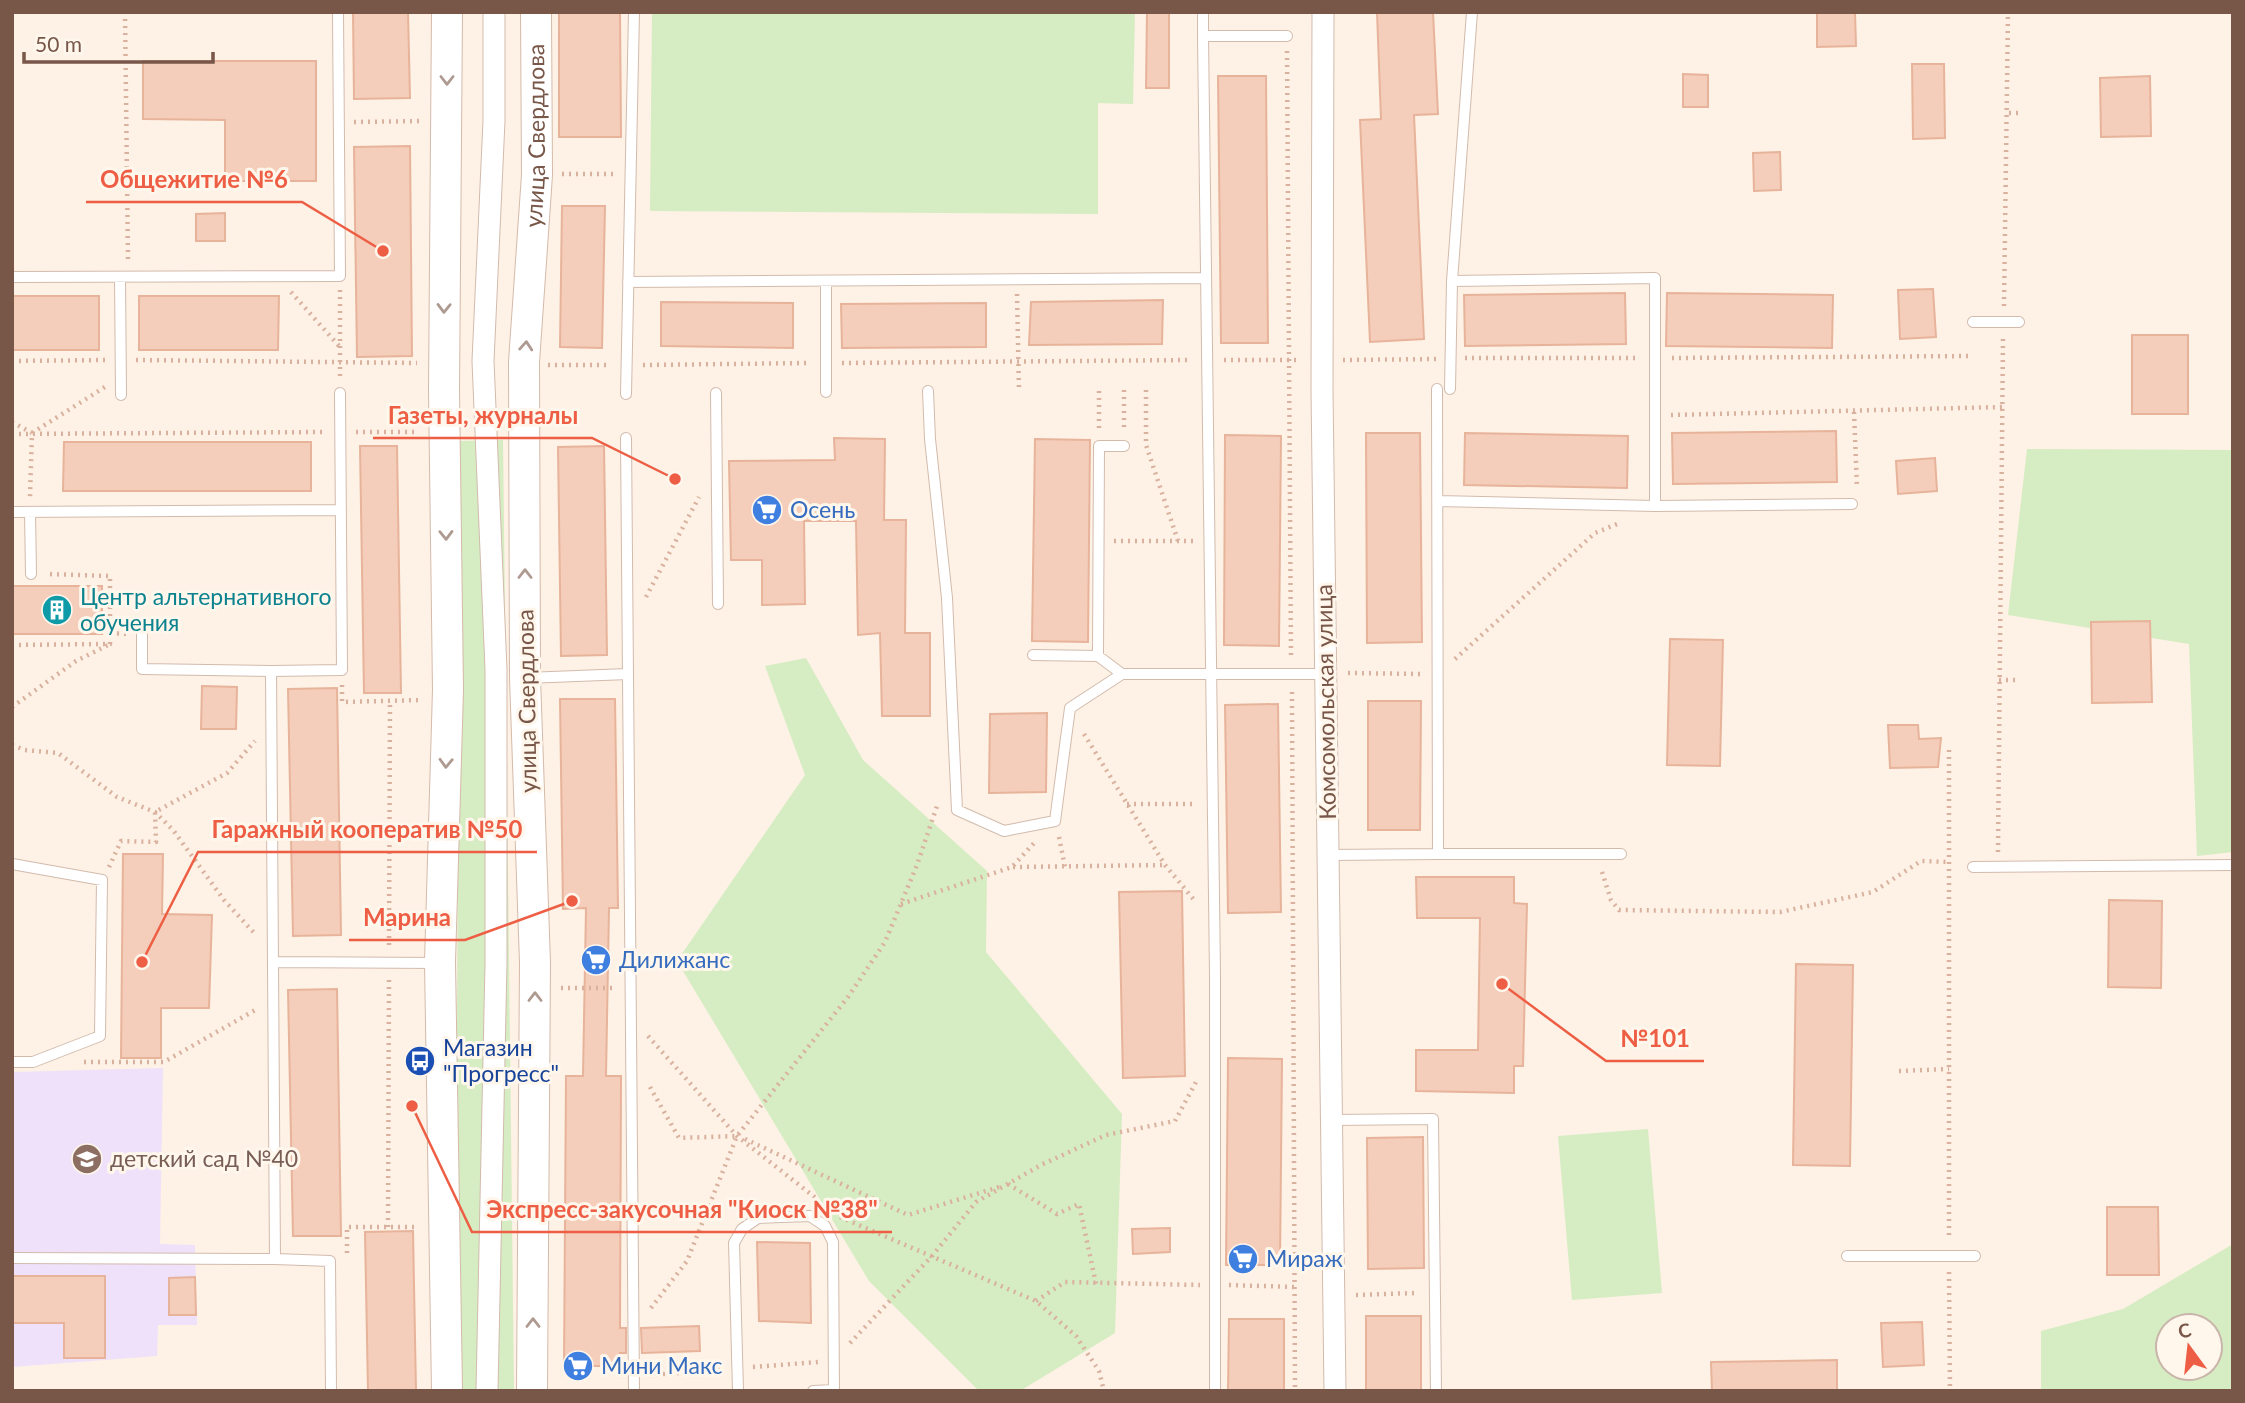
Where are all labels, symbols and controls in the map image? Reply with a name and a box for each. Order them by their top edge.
scale bar [24,21,214,65]
text: 50 m [35,31,82,56]
street label: улица Свердлова [518,44,550,228]
one-way arrow [439,76,455,86]
callout: Общежитие №6 [86,157,302,202]
text: Общежитие №6 [100,164,288,193]
one-way arrow [437,303,452,314]
one-way arrow [518,340,533,351]
callout: Газеты, журналы [373,393,592,438]
text: Газеты, журналы [388,400,578,429]
supermarket icon: Осень [750,493,784,527]
place label: Осень [790,495,855,523]
one-way arrow [438,530,453,541]
one-way arrow [517,568,533,578]
place label: Центр альтернативного обучения [80,582,332,636]
street label: Комсомольская улица [1309,584,1341,820]
building icon: Центр альтернативного обучения [40,593,74,627]
street label: улица Свердлова [510,609,542,793]
one-way arrow [438,758,453,769]
callout: Гаражный кооператив №50 [198,807,537,852]
text: Гаражный кооператив №50 [212,814,523,843]
callout: Марина [349,895,465,940]
text: Марина [363,902,451,931]
supermarket icon: Дилижанс [579,943,613,977]
place label: Дилижанс [619,945,730,973]
one-way arrow [527,991,543,1002]
callout: №101 [1606,1016,1704,1061]
text: №101 [1620,1023,1690,1052]
place label: Магазин "Прогресс" [443,1033,559,1087]
bus stop icon: Магазин "Прогресс" [403,1044,437,1078]
school or university icon: детский сад №40 [70,1142,104,1176]
place label: детский сад №40 [110,1144,298,1172]
callout: Экспресс-закусочная "Киоск №38" [472,1187,892,1232]
text: Экспресс-закусочная "Киоск №38" [486,1194,878,1223]
supermarket icon: Мираж [1226,1242,1260,1276]
place label: Мираж [1266,1244,1343,1272]
north arrow [2154,1312,2224,1382]
one-way arrow [525,1317,541,1327]
text: С [2175,1317,2194,1343]
supermarket icon: Мини Макс [561,1349,595,1383]
place label: Мини Макс [601,1351,722,1379]

